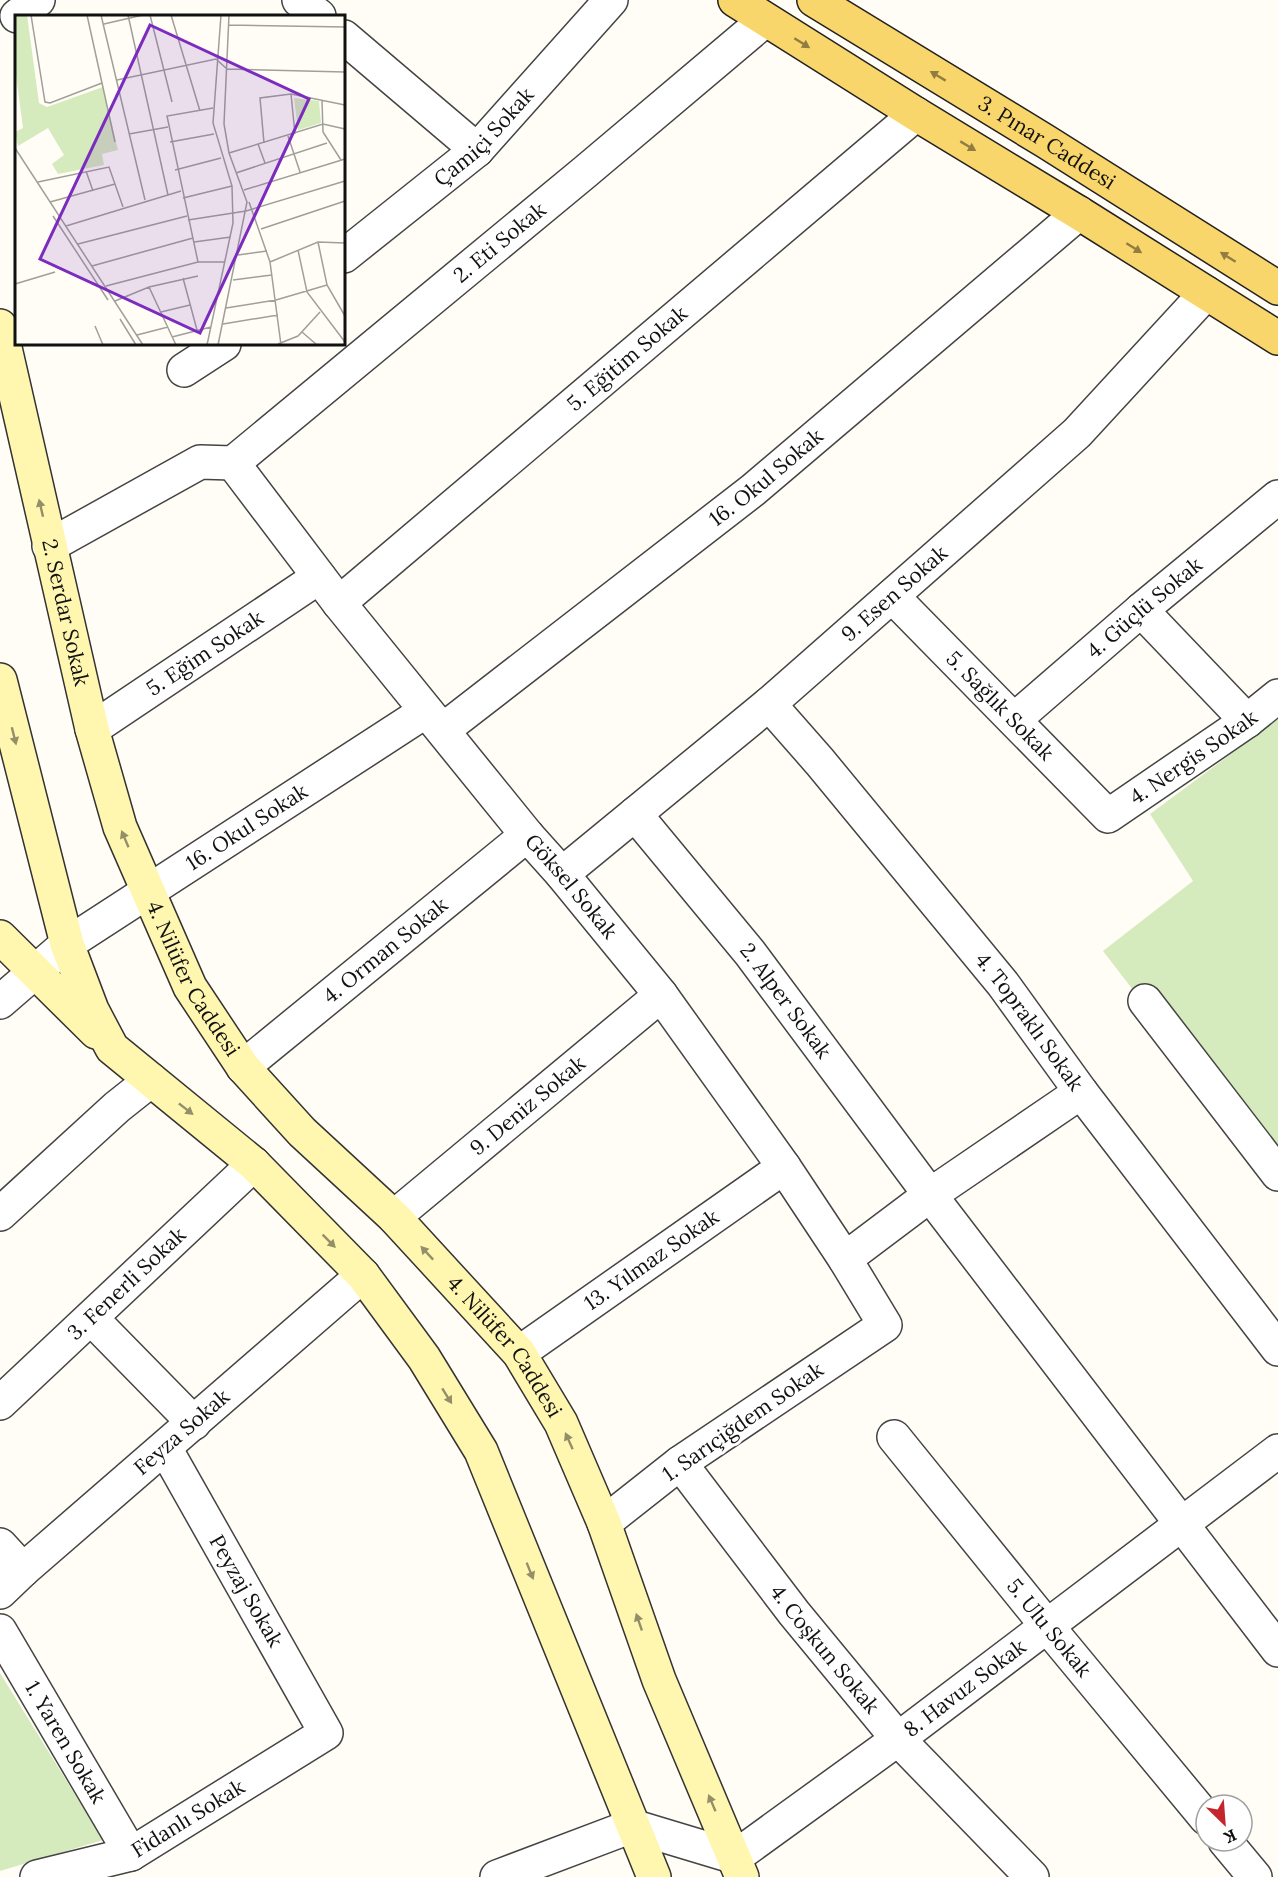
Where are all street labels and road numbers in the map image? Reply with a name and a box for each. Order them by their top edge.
street label: Çamiçi Sokak [428,81,540,192]
street label: 3. Pınar Caddesi [973,89,1121,195]
street label: 2. Eti Sokak [448,196,552,288]
street label: 5. Eğitim Sokak [561,299,693,417]
street label: 16. Okul Sokak [703,422,829,532]
street label: 2. Serdar Sokak [36,536,96,689]
street label: 9. Esen Sokak [835,539,953,647]
street label: 4. Güçlü Sokak [1081,551,1208,664]
street label: 5. Eğim Sokak [141,604,269,702]
street label: 5. Sağlık Sokak [940,645,1061,767]
street label: 4. Nergis Sokak [1124,703,1263,810]
street label: 16. Okul Sokak [181,777,313,876]
street label: Göksel Sokak [519,828,624,945]
street label: 4. Orman Sokak [317,891,454,1009]
street label: 4. Nilüfer Caddesi [141,897,246,1061]
street label: 2. Alper Sokak [734,937,838,1064]
street label: 4. Topraklı Sokak [970,947,1090,1097]
street label: 9. Deniz Sokak [464,1049,591,1161]
street label: 13. Yılmaz Sokak [579,1203,724,1316]
street label: 3. Fenerli Sokak [61,1221,192,1346]
street label: 4. Nilüfer Caddesi [442,1270,569,1422]
street label: 1. Sarıçiğdem Sokak [657,1355,829,1487]
street label: Feyza Sokak [128,1382,235,1481]
street label: Peyzaj Sokak [203,1530,290,1652]
street label: 5. Ulu Sokak [1001,1573,1098,1683]
street label: 4. Coşkun Sokak [764,1579,886,1720]
street label: 8. Havuz Sokak [898,1633,1032,1743]
street label: 1. Yaren Sokak [19,1676,113,1809]
street label: Fidanlı Sokak [126,1772,250,1863]

